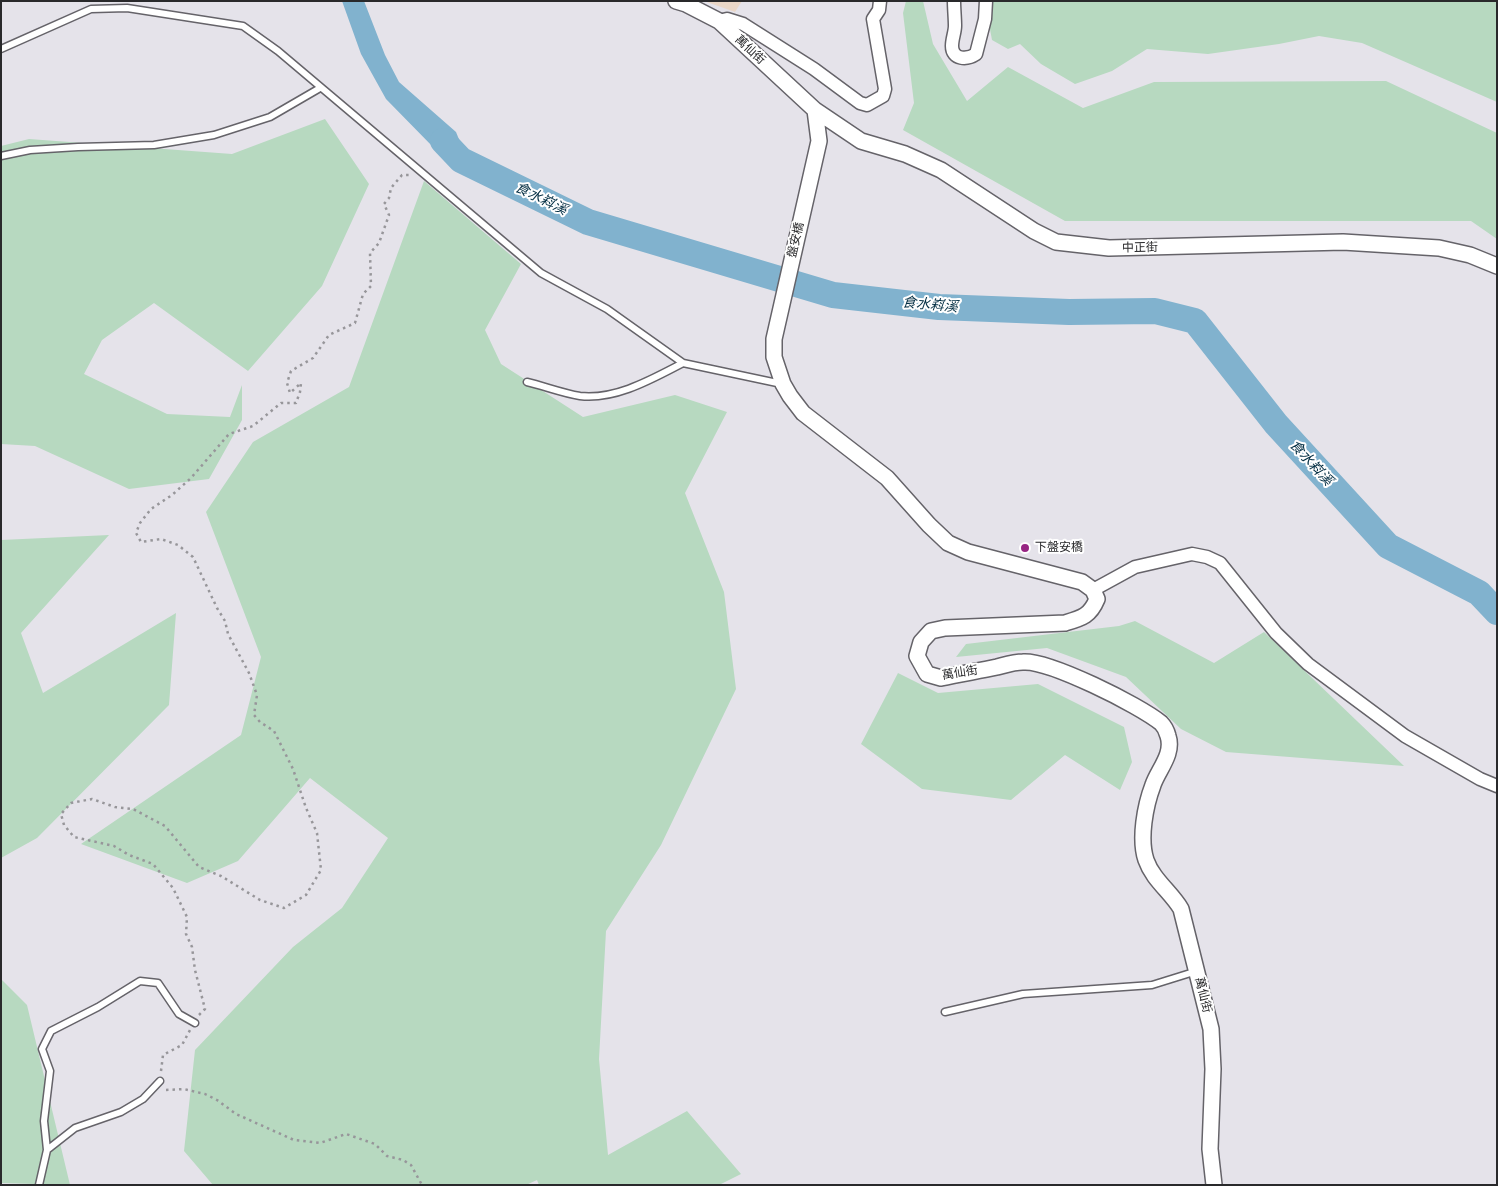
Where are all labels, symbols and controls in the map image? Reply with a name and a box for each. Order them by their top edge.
street label: 萬仙街 [732,32,768,68]
water label: 食水嵙溪 [512,179,570,219]
street label: 盤安橋 [785,221,807,259]
street label: 中正街 [1122,240,1158,256]
water label: 食水嵙溪 [901,294,959,316]
water label: 食水嵙溪 [1286,437,1336,489]
place label: 下盤安橋 [1035,541,1083,555]
marker: 下盤安橋 [1019,542,1031,554]
street label: 萬仙街 [941,663,979,683]
street label: 萬仙街 [1192,976,1214,1014]

